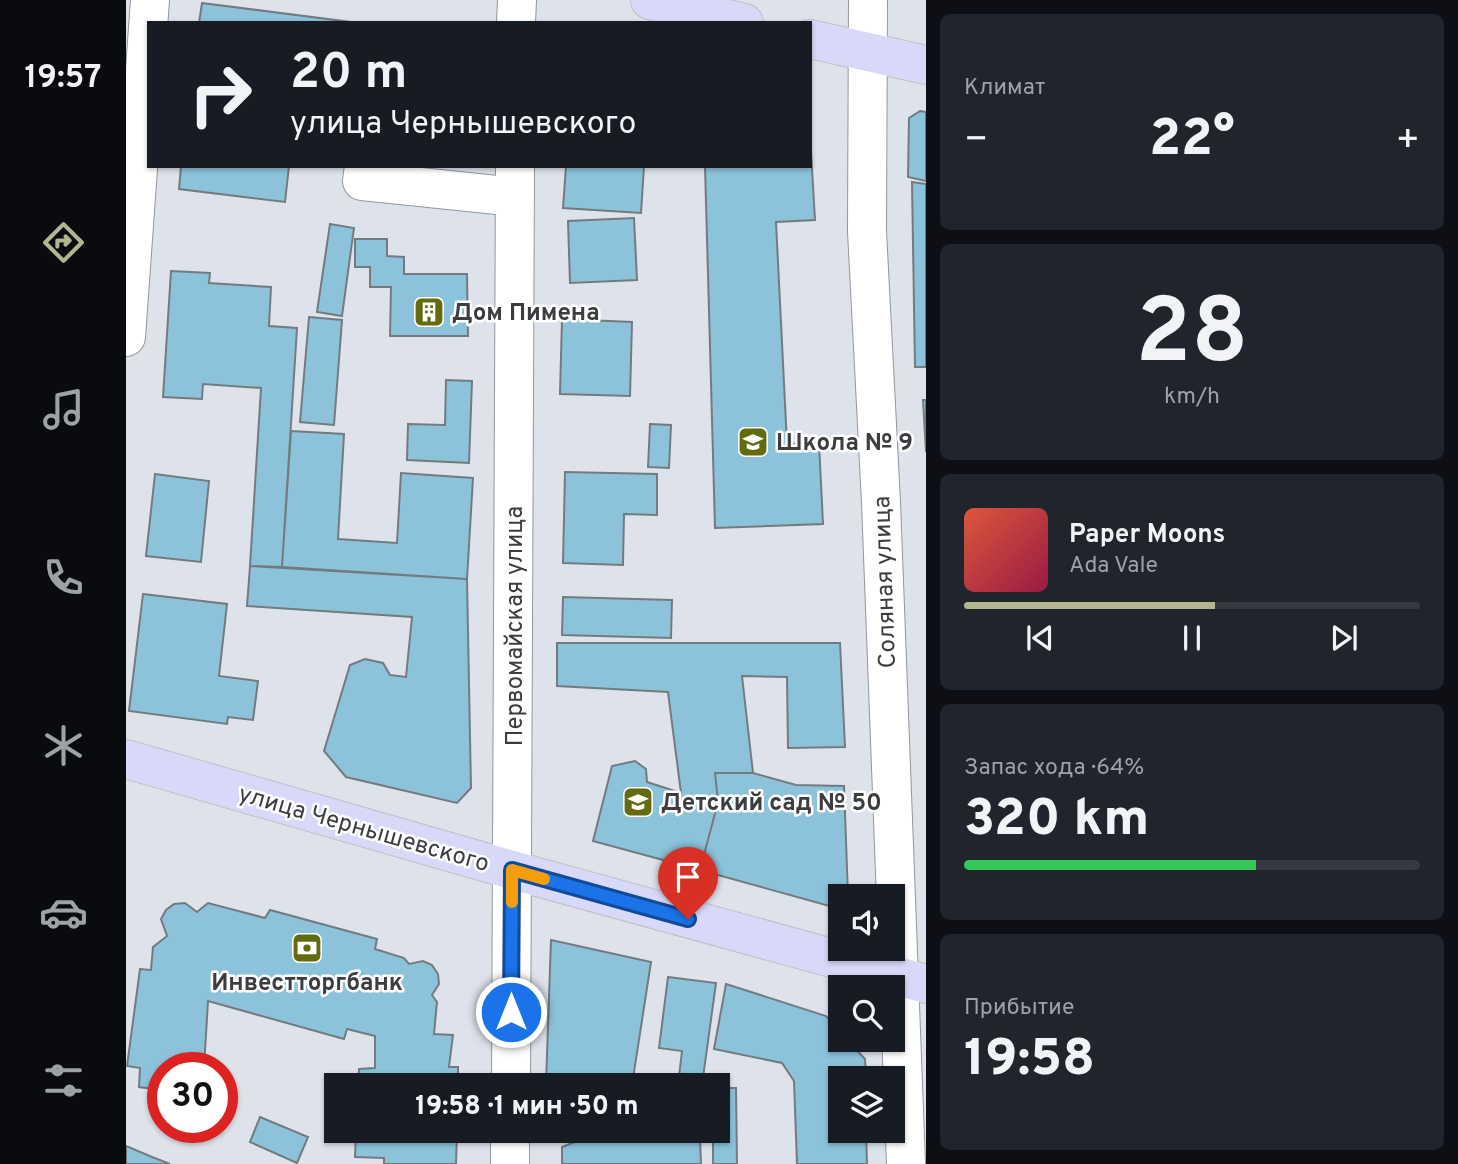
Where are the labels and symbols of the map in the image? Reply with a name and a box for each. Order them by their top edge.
building icon: Дом Пимена [412,295,446,329]
place label: Дом Пимена [452,299,600,329]
school or university icon: Школа № 9 [736,425,770,459]
place label: Школа № 9 [776,429,913,459]
street label: Соляная улица [868,495,904,669]
street label: Первомайская улица [501,506,531,746]
street label: улица Чернышевского [234,780,492,880]
school or university icon: Детский сад № 50 [621,785,655,819]
place label: Детский сад № 50 [661,789,882,819]
pin [658,847,718,919]
bank icon: Инвестторгбанк [290,931,324,965]
place label: Инвестторгбанк [211,969,403,999]
position arrow [474,975,548,1049]
speed limit sign: 30 [147,1052,238,1143]

